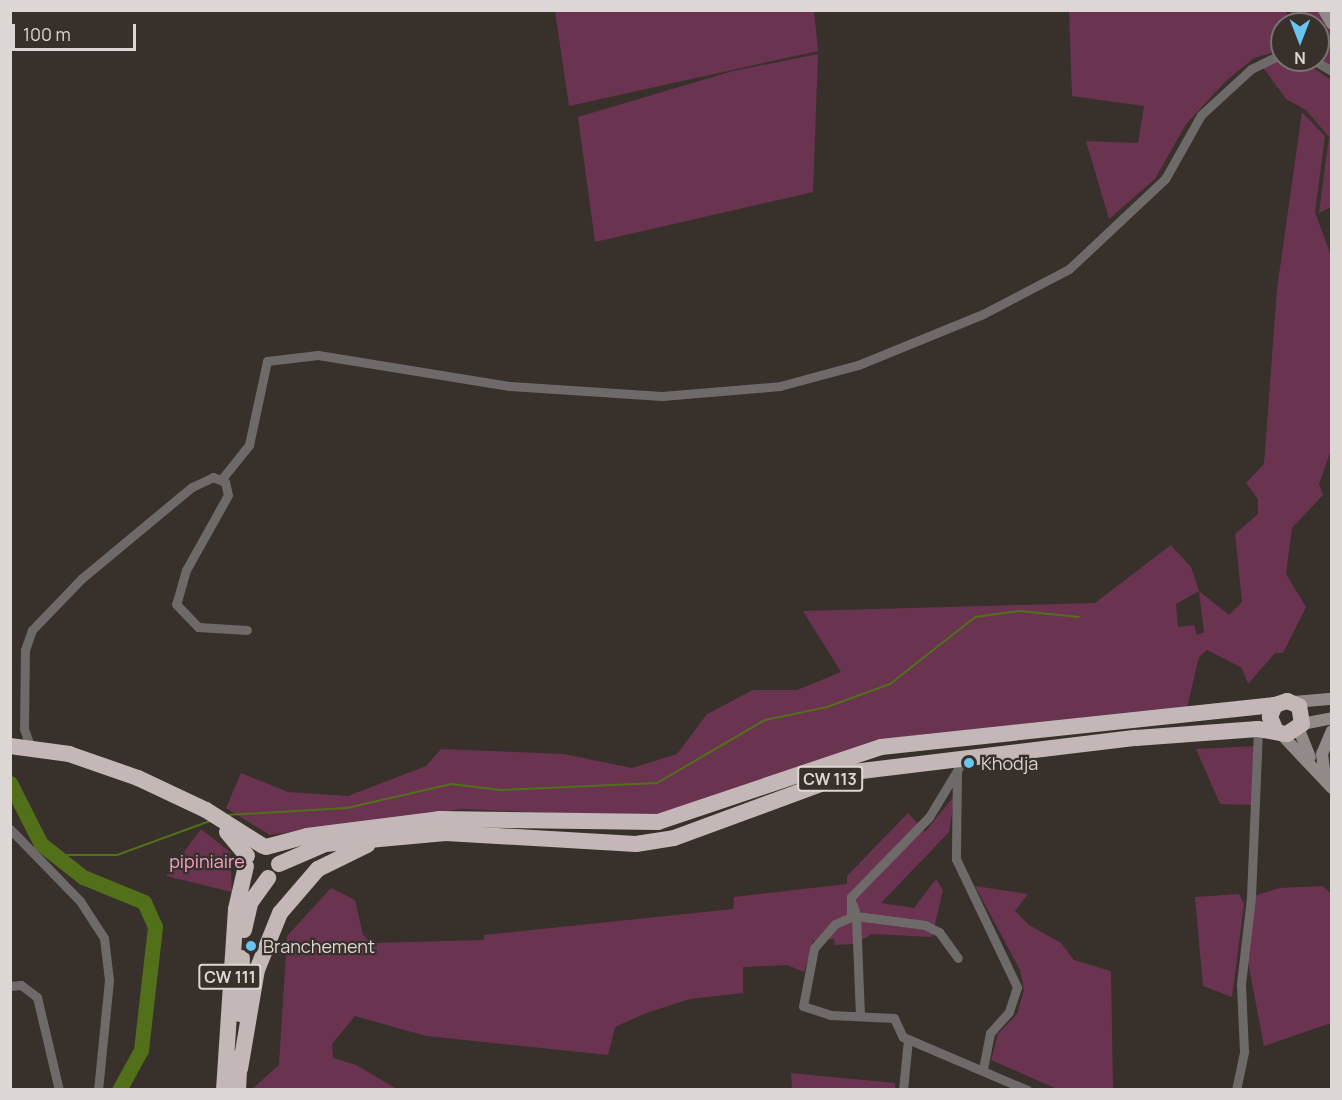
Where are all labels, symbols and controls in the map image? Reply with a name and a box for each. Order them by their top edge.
scale bar [15,12,140,50]
north arrow [1270,12,1330,72]
text: 100 m [23,22,71,46]
text: N [1294,47,1306,69]
place label: Khodja [981,752,1038,774]
marker: Khodja [962,756,976,770]
road number: CW 113 [797,766,863,792]
park label: pipiniaire [169,850,245,872]
place label: Branchement [263,935,375,957]
marker: Branchement [244,939,258,953]
road number: CW 111 [197,964,263,990]

